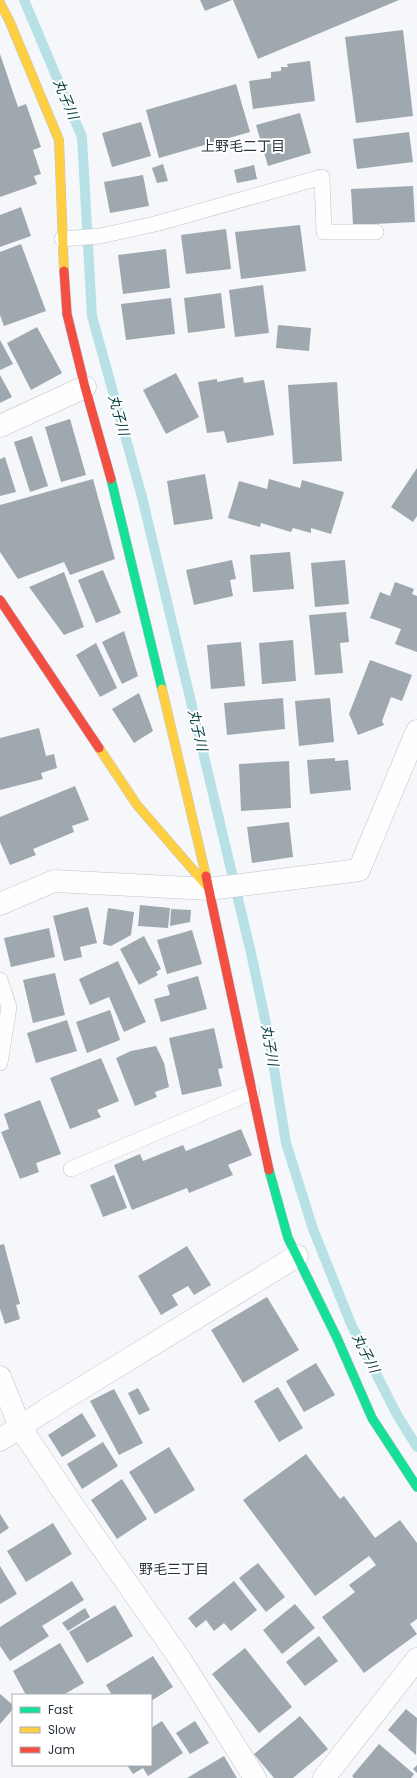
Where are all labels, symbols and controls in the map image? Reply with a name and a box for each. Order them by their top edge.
water label: 丸子川 [49,76,84,124]
district label: 上野毛二丁目 [201,136,285,156]
water label: 丸子川 [104,392,135,440]
water label: 丸子川 [184,707,213,755]
water label: 丸子川 [257,1023,284,1069]
water label: 丸子川 [348,1330,385,1378]
district label: 野毛三丁目 [139,1559,209,1579]
legend [12,1694,152,1766]
text: Fast [48,1701,73,1718]
text: Slow [48,1721,76,1738]
text: Jam [48,1741,75,1758]

